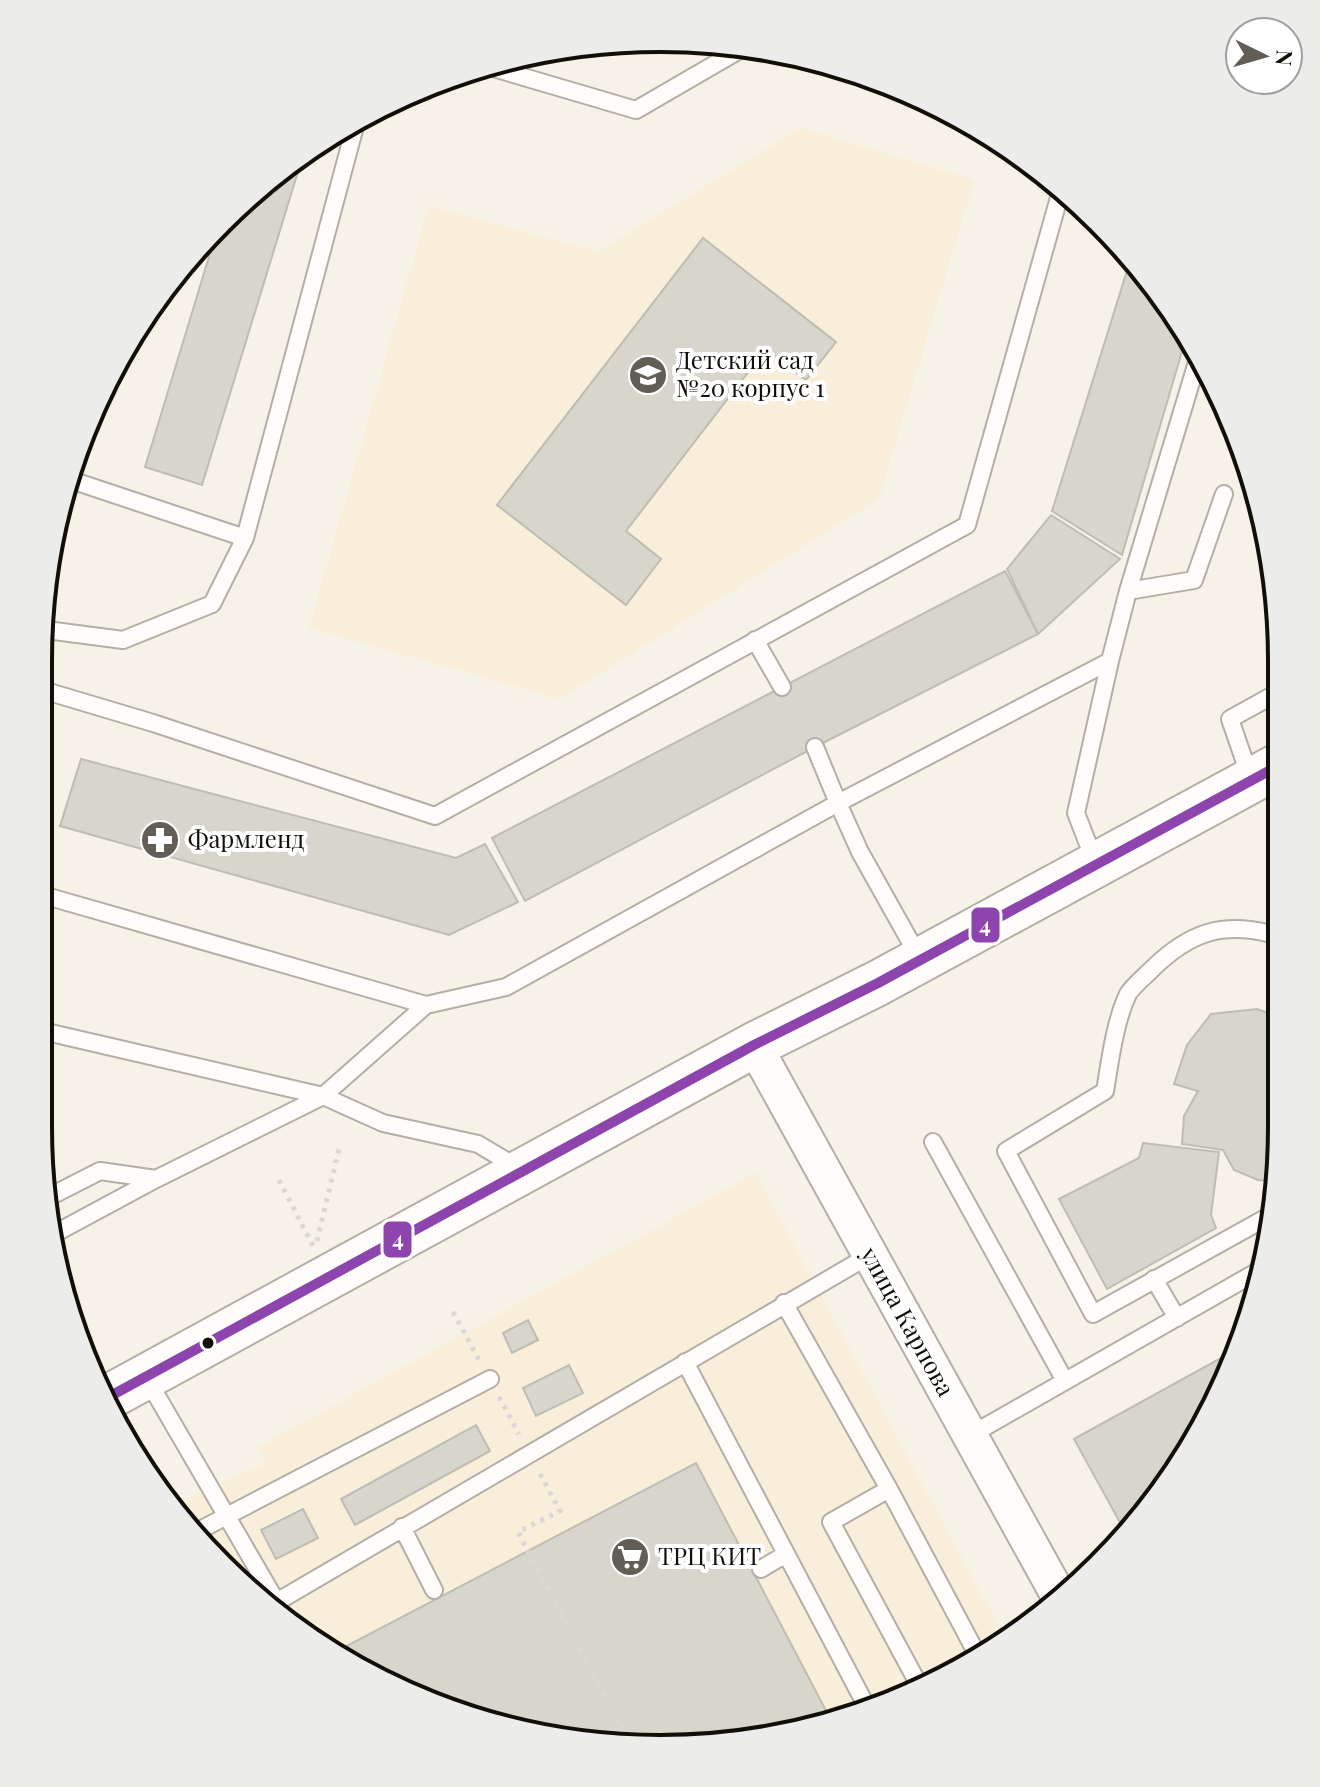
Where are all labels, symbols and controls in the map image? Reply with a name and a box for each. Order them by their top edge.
north arrow [1224,16,1304,96]
text: N [1269,49,1301,67]
place label: Детский сад №20 корпус 1 [676,343,825,403]
school or university icon: Детский сад №20 корпус 1 [627,354,669,396]
pharmacy icon: Фармленд [139,819,181,861]
place label: Фармленд [188,822,305,854]
line badge: 4 [970,906,1001,944]
text: 4 [979,909,991,939]
line badge: 4 [382,1220,413,1259]
text: 4 [392,1223,404,1253]
street label: улица Карпова [854,1240,963,1401]
unlabelled marker [200,1335,216,1351]
supermarket icon: ТРЦ КИТ [609,1536,651,1578]
place label: ТРЦ КИТ [658,1539,761,1571]

